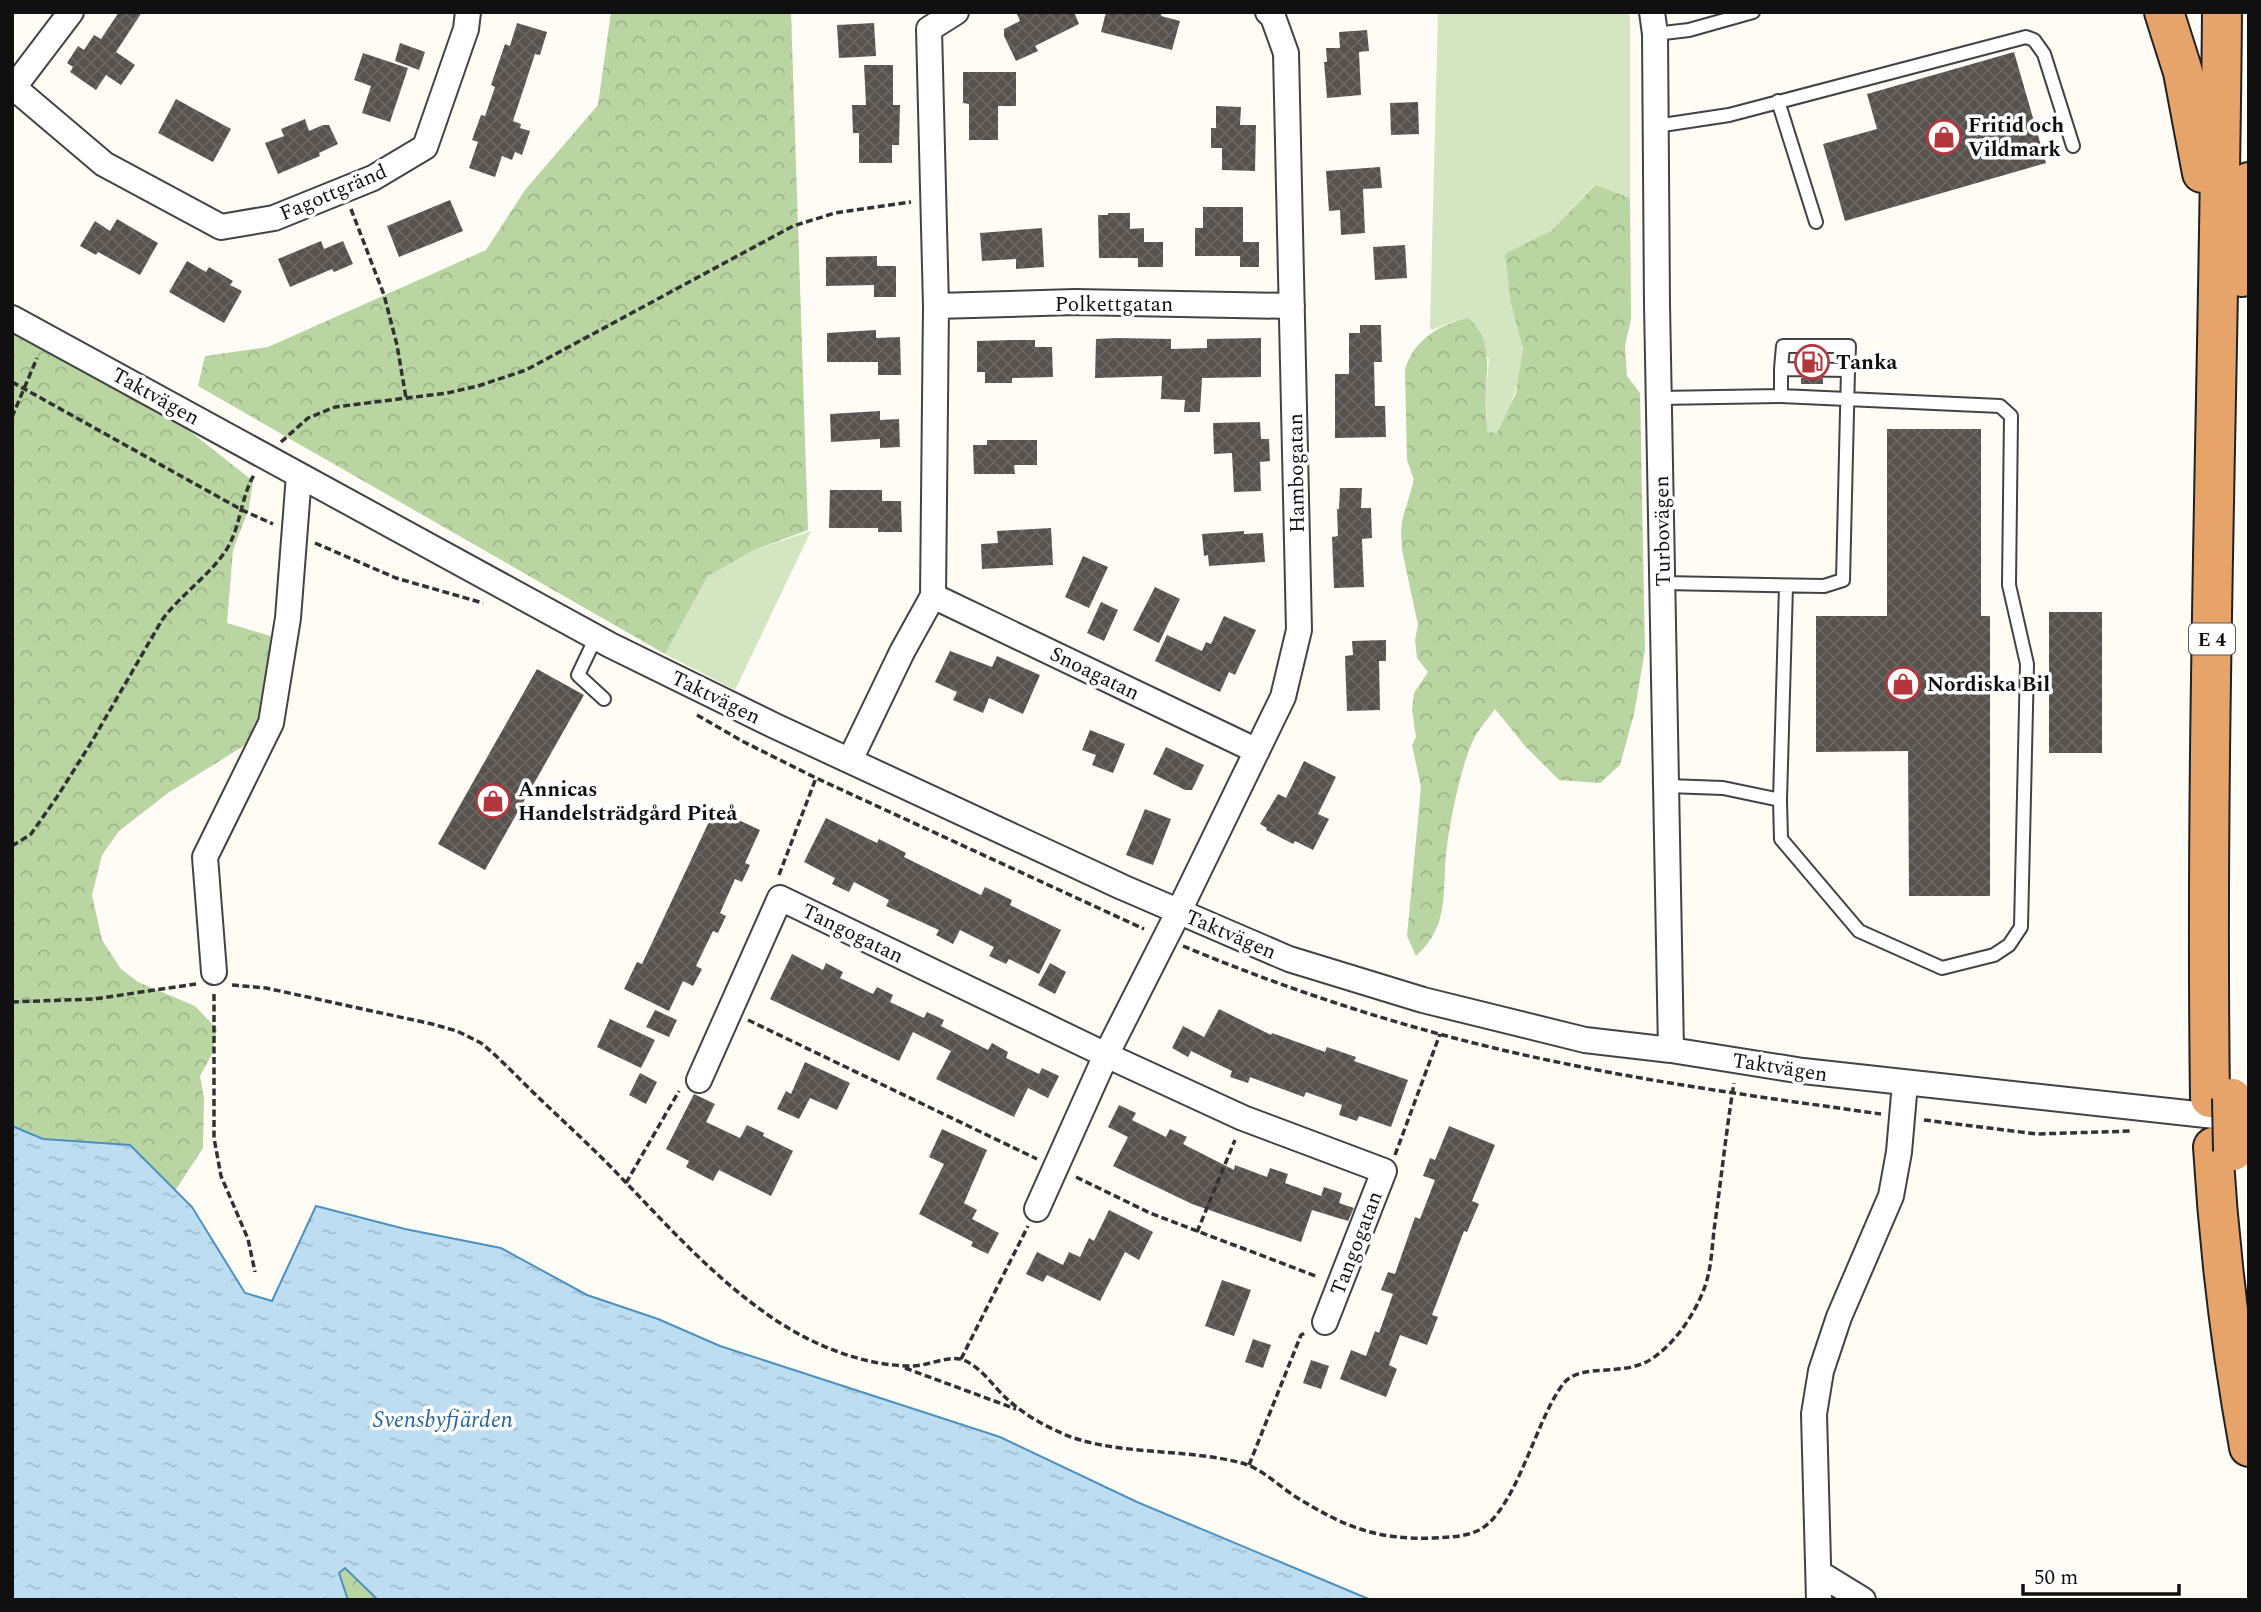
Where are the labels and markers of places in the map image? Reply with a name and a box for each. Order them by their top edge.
place label: Fritid och Vildmark [1968,110,2064,166]
shop icon: Fritid och Vildmark [1925,118,1963,156]
fuel station icon: Tanka [1793,343,1831,381]
place label: Tanka [1836,347,1897,379]
shop icon: Nordiska Bil [1884,665,1922,703]
place label: Nordiska Bil [1927,669,2050,701]
place label: Annicas Handelsträdgård Piteå [518,774,738,830]
shop icon: Annicas Handelsträdgård Piteå [474,782,512,820]

